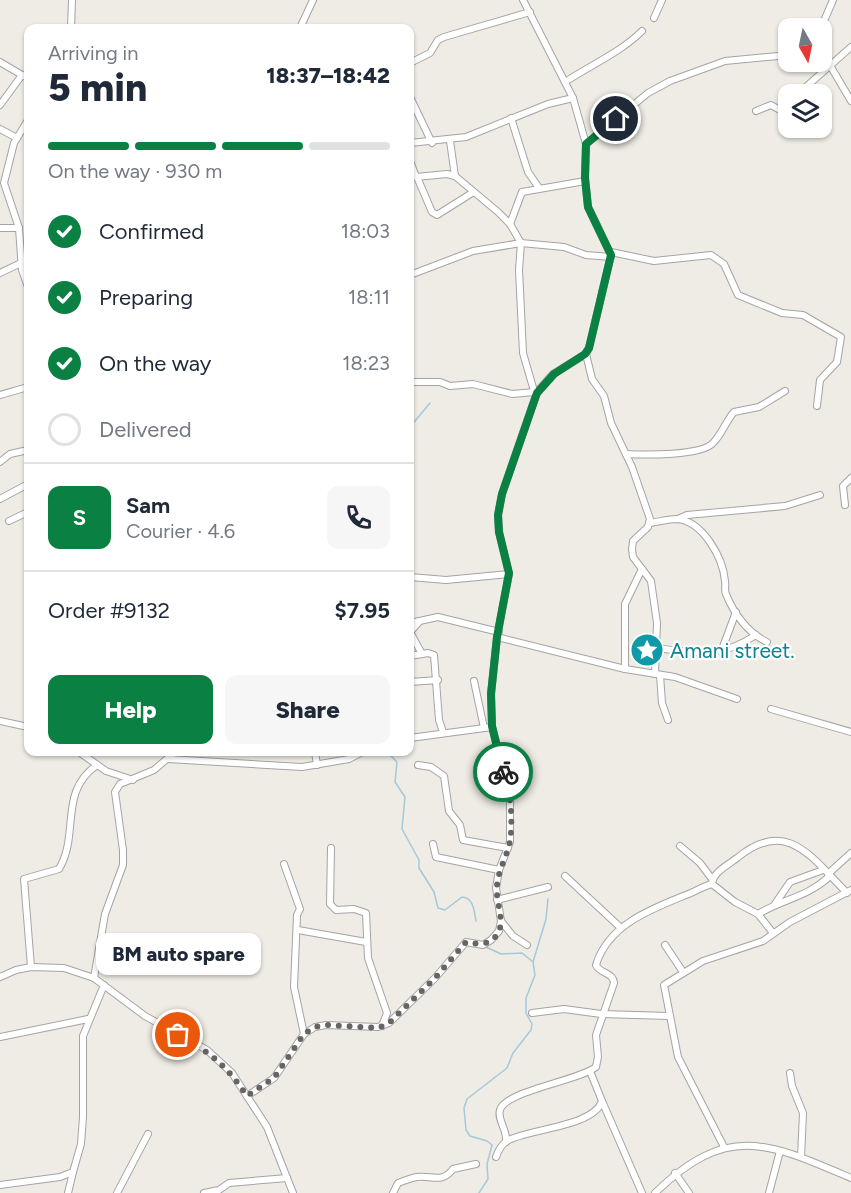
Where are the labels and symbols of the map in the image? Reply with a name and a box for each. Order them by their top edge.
north arrow [778,18,832,72]
pin [590,93,641,144]
place icon: Amani street. [629,632,665,668]
place label: Amani street. [670,638,795,663]
courier [473,742,533,802]
callout: BM auto spare [96,933,260,975]
pin [152,1009,203,1060]

